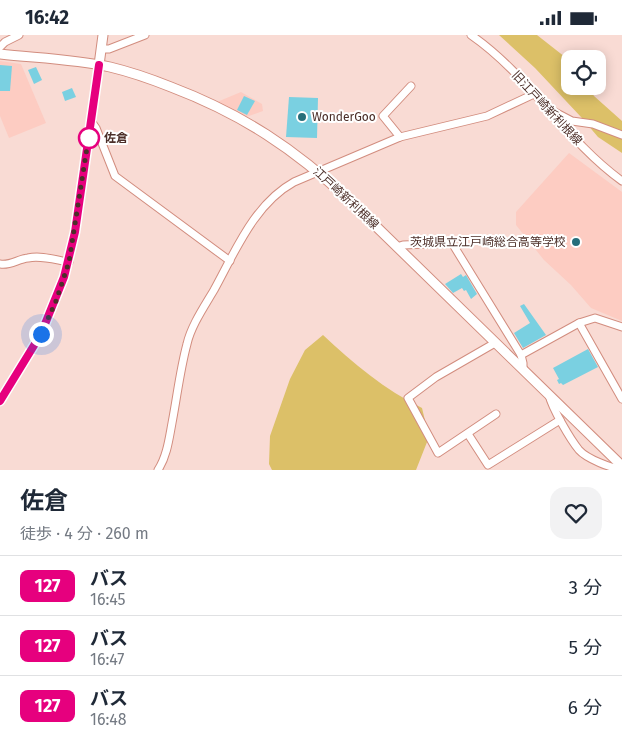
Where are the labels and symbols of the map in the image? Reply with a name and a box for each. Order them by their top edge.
street label: 旧江戸崎新利根線 [509,68,585,148]
place label: WonderGoo [312,110,376,124]
marker: WonderGoo [296,111,308,123]
marker: 佐倉 [78,127,100,149]
place label: 佐倉 [104,131,128,145]
street label: 江戸崎新利根線 [311,164,381,232]
place label: 茨城県立江戸崎総合高等学校 [410,235,566,249]
marker: 茨城県立江戸崎総合高等学校 [570,236,582,248]
your location [29,322,54,347]

